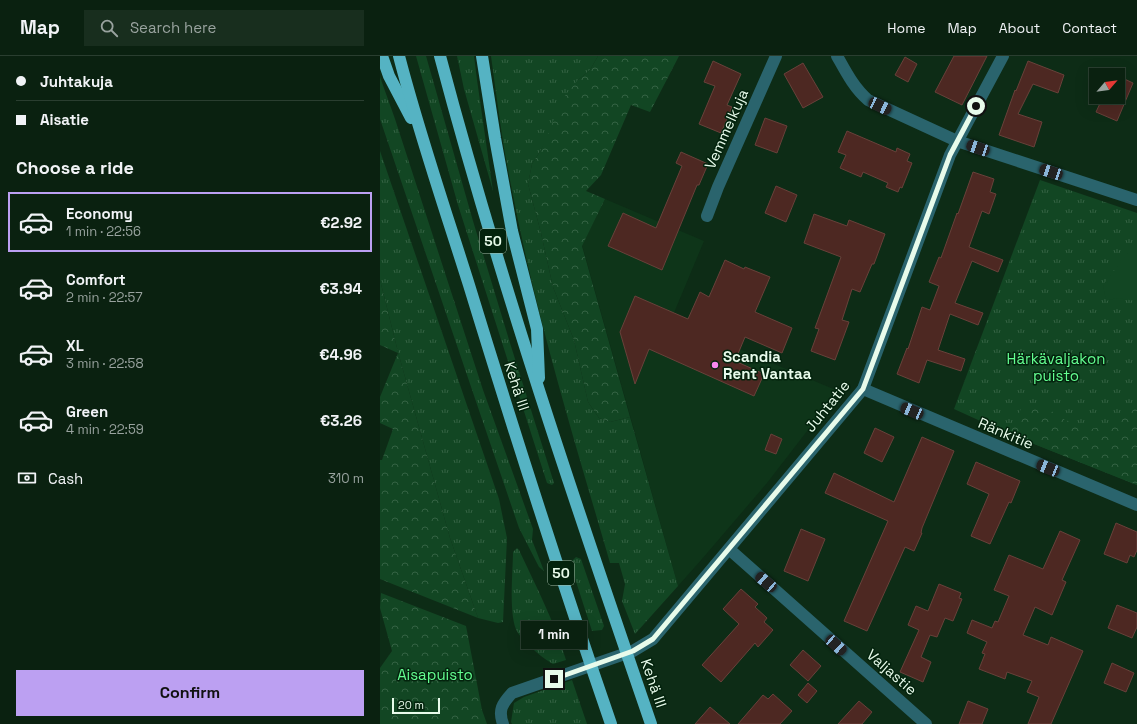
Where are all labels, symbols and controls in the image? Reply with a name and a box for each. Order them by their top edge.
search box [84,10,364,46]
text: Map [20,15,60,40]
icon: search [98,17,120,39]
text: Search here [130,18,216,37]
text: Home [887,19,925,37]
text: Map [947,19,977,37]
text: About [999,19,1040,37]
text: Contact [1062,19,1117,37]
north arrow [1089,68,1125,104]
map controls [1089,68,1125,104]
text: Juhtakuja [40,72,113,91]
street label: Vemmelkuja [700,86,752,172]
car [867,95,893,117]
route start [967,97,985,115]
text: Aisatie [40,110,89,129]
car [965,138,991,158]
text: Choose a ride [16,156,134,179]
car [1038,163,1064,181]
icon: car [18,204,54,240]
text: Economy [66,204,133,223]
text: €2.92 [320,213,362,232]
text: 1 min · 22:56 [66,223,141,240]
road number: 50 [480,229,506,253]
icon: car [18,270,54,306]
text: Comfort [66,270,126,289]
text: €3.94 [319,279,362,298]
text: 2 min · 22:57 [66,289,143,306]
icon: car [18,336,54,372]
text: XL [66,336,84,355]
text: €4.96 [319,345,362,364]
place label: Scandia Rent Vantaa [723,347,812,383]
park label: Härkävaljakon puisto [1007,349,1105,385]
text: 3 min · 22:58 [66,355,144,372]
street label: Kehä III [500,359,534,413]
marker: Scandia Rent Vantaa [710,360,720,370]
street label: Juhtatie [800,376,854,436]
car [899,401,925,421]
icon: car [18,402,54,438]
text: Green [66,402,108,421]
text: €3.26 [320,411,362,430]
street label: Ränkitie [975,413,1037,453]
text: 4 min · 22:59 [66,421,144,438]
car [1035,458,1061,478]
icon: cash [16,467,38,489]
text: Cash [48,469,83,488]
text: 310 m [328,470,364,487]
road number: 50 [548,561,574,585]
car [753,570,779,594]
callout: 1 min [521,621,587,649]
text: 1 min [538,626,570,643]
car [823,633,849,657]
street label: Valjastie [863,645,921,699]
street label: Kehä III [637,656,671,710]
park label: Aisapuisto [397,665,473,684]
button: Confirm [16,670,364,716]
route end [545,670,563,688]
scale bar [392,696,440,715]
text: 20 m [398,698,424,712]

